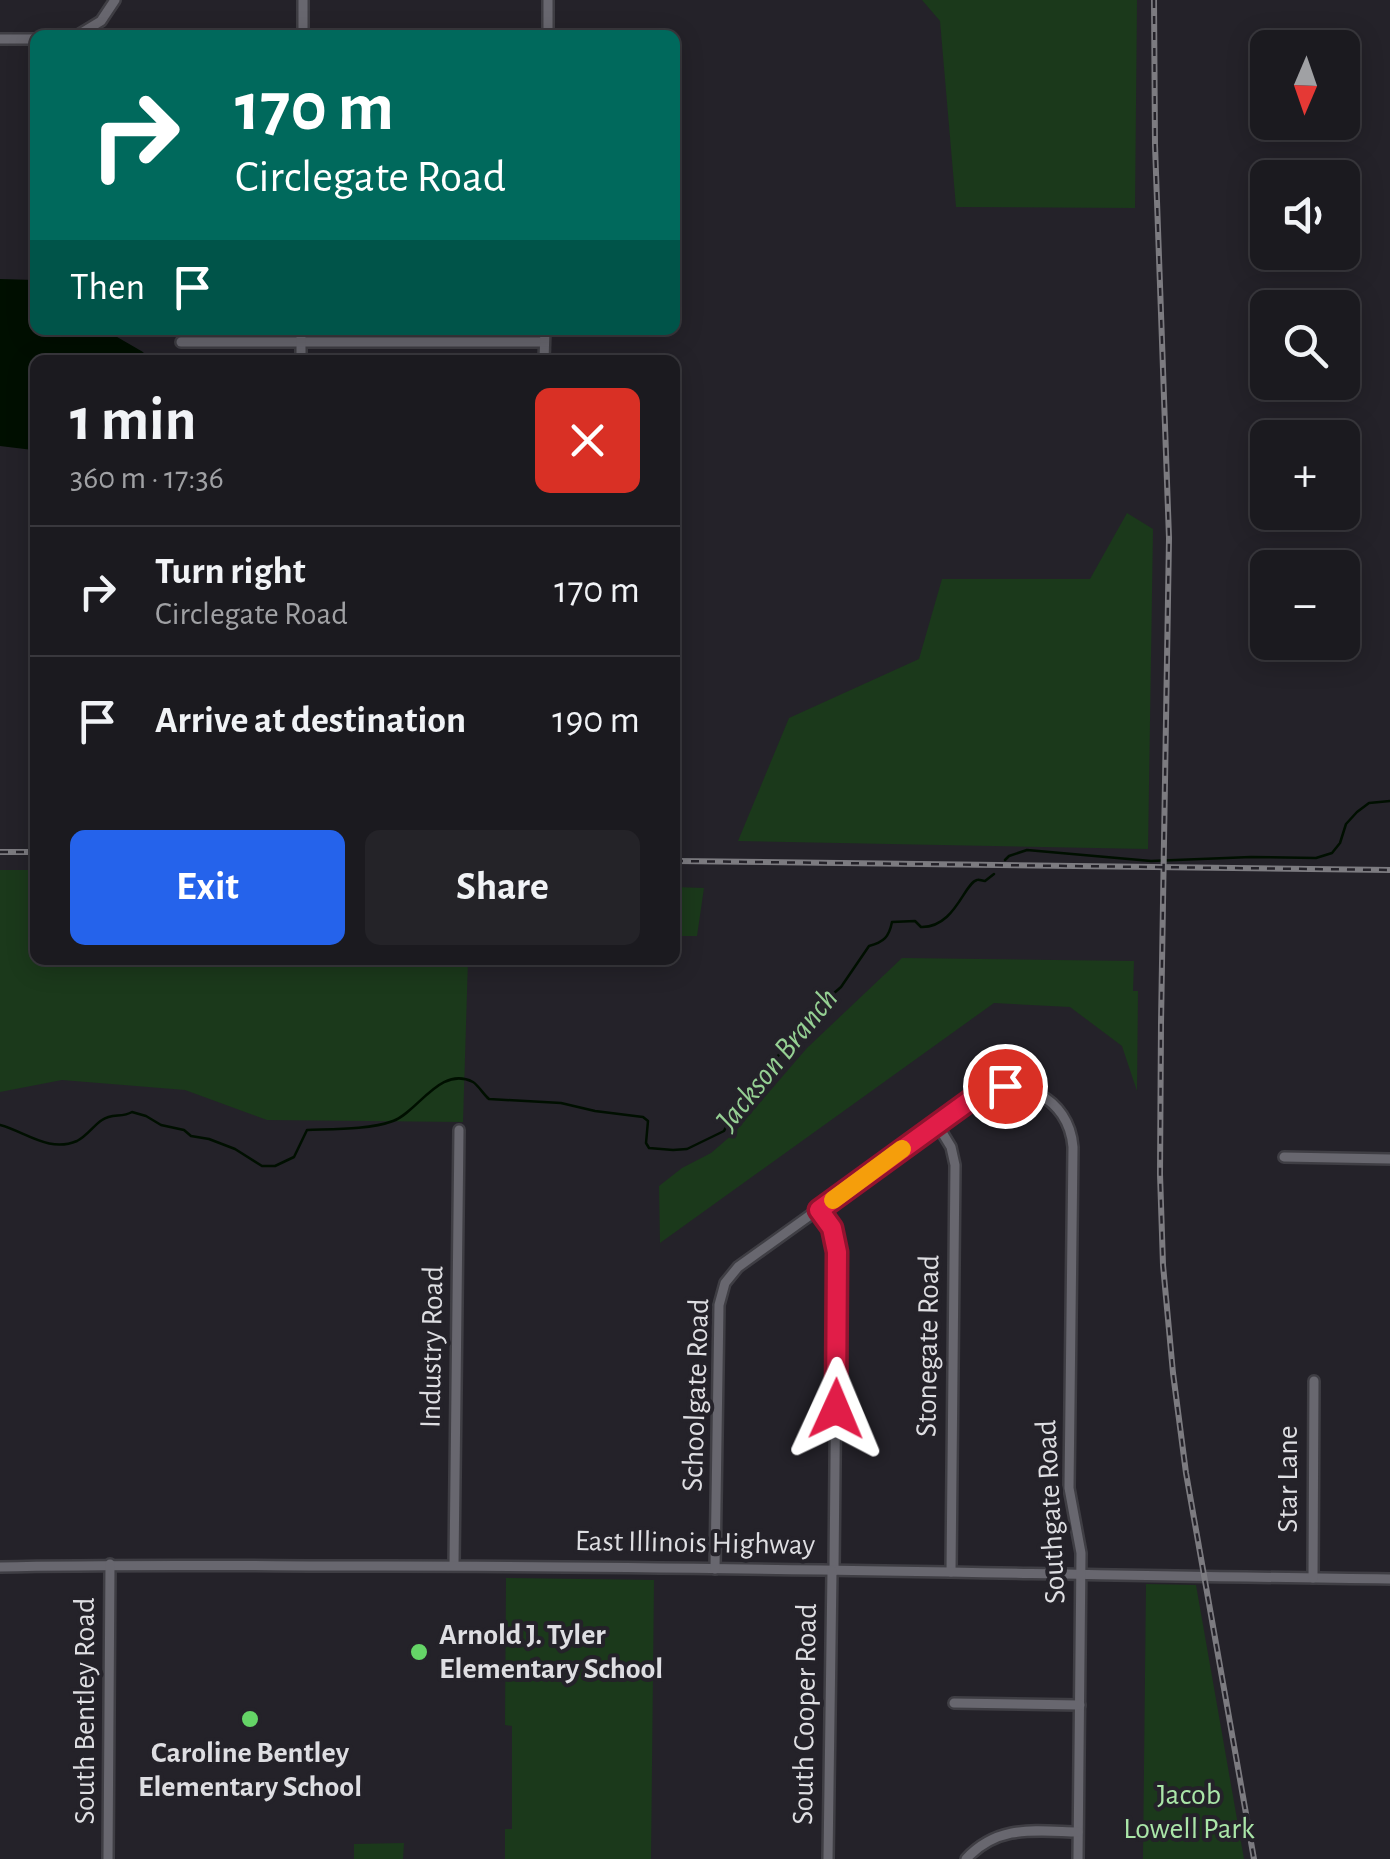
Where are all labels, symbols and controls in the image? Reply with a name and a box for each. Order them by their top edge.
north arrow [1250,30,1360,140]
map controls [1250,30,1360,660]
icon: right [70,70,200,200]
text: 170 m [235,73,394,143]
text: Circlegate Road [235,155,506,200]
button: sound [1250,160,1360,270]
icon: arrive [165,260,220,315]
text: Then [70,269,145,307]
button: search [1250,290,1360,400]
button: close [535,388,640,493]
text: 1 min [70,391,196,451]
button: + [1250,420,1360,530]
text: 360 m · 17:36 [70,462,224,494]
button: − [1250,550,1360,660]
text: Turn right [155,553,305,591]
icon: right [70,564,125,619]
text: 170 m [554,572,640,610]
text: Circlegate Road [155,598,348,630]
icon: arrive [70,694,125,749]
text: Arrive at destination [155,702,466,740]
text: 190 m [552,702,640,740]
button: Exit [70,830,345,945]
button: Share [365,830,640,945]
water label: Jackson Branch [710,982,844,1137]
pin [963,1044,1048,1129]
icon: arrive [978,1059,1033,1114]
street label: Stonegate Road [911,1255,945,1437]
street label: Industry Road [416,1266,448,1428]
street label: Schoolgate Road [678,1298,714,1492]
position arrow [784,1357,888,1461]
street label: Southgate Road [1031,1419,1071,1605]
street label: Star Lane [1273,1425,1303,1533]
street label: East Illinois Highway [575,1526,816,1560]
street label: South Bentley Road [70,1597,100,1825]
street label: South Cooper Road [788,1603,822,1825]
place label: Arnold J. Tyler Elementary School [439,1620,663,1684]
marker: Arnold J. Tyler Elementary School [408,1641,430,1663]
marker: Caroline Bentley Elementary School [239,1708,261,1730]
place label: Caroline Bentley Elementary School [138,1738,362,1802]
park label: Jacob Lowell Park [1123,1780,1255,1844]

